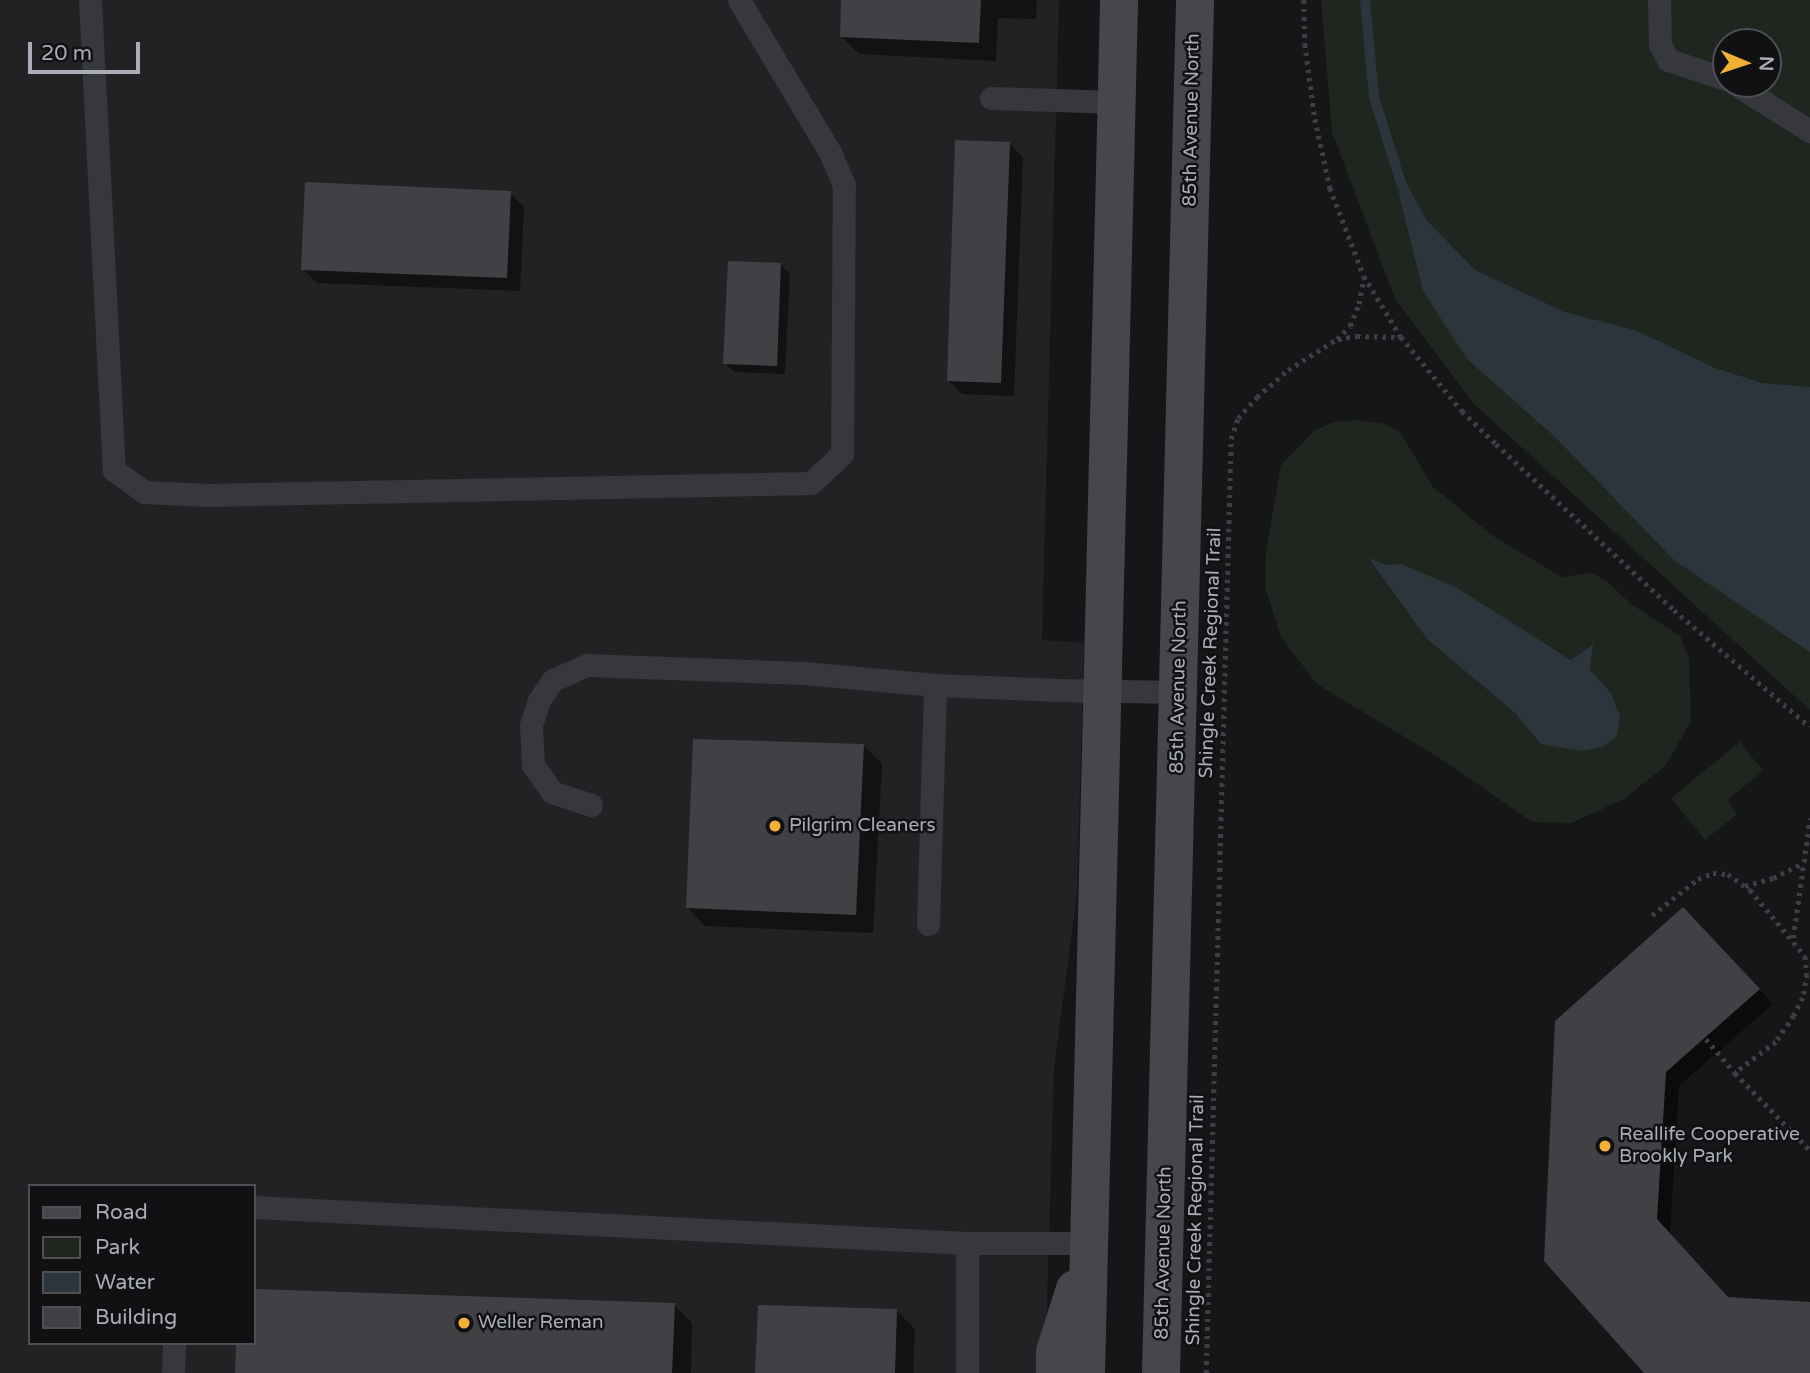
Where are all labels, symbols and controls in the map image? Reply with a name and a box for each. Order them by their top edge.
scale bar [32,28,144,72]
north arrow [1712,28,1782,98]
street label: 85th Avenue North [1179,33,1205,207]
text: 20 m [41,41,92,66]
text: N [1755,56,1777,72]
street label: Shingle Creek Regional Trail [1195,527,1227,779]
street label: 85th Avenue North [1166,600,1192,774]
place label: Pilgrim Cleaners [789,815,936,837]
marker: Pilgrim Cleaners [767,818,783,834]
street label: Shingle Creek Regional Trail [1182,1094,1210,1346]
place label: Reallife Cooperative Brookly Park [1619,1124,1800,1168]
marker: Reallife Cooperative Brookly Park [1597,1138,1613,1154]
street label: 85th Avenue North [1151,1166,1177,1340]
legend [28,1184,256,1345]
text: Road [95,1200,148,1225]
text: Park [95,1235,140,1260]
text: Water [95,1270,155,1295]
text: Building [95,1305,177,1330]
place label: Weller Reman [478,1312,604,1334]
marker: Weller Reman [456,1315,472,1331]

